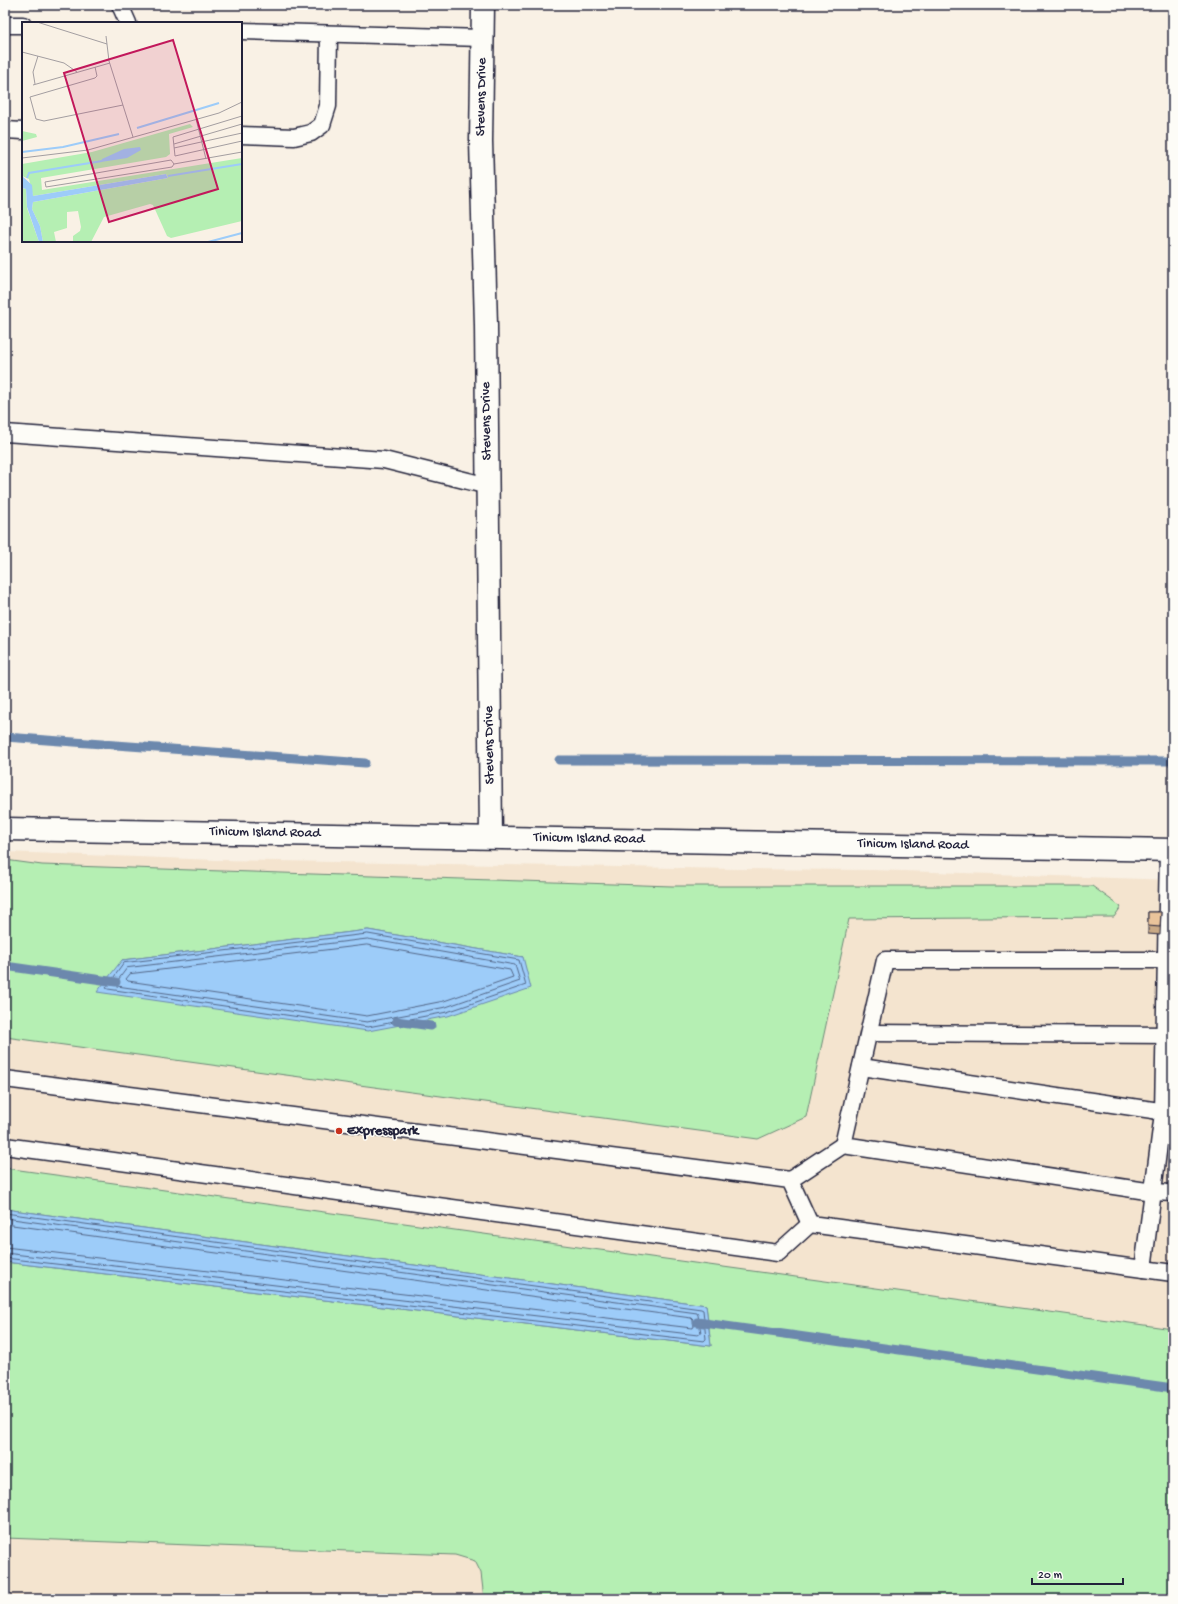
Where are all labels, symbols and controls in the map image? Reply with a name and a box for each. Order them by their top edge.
inset map [22,22,242,242]
street label: Stevens Drive [473,57,491,136]
street label: Stevens Drive [478,381,496,460]
street label: Stevens Drive [481,705,499,784]
street label: Tinicum Island Road [208,824,322,842]
street label: Tinicum Island Road [532,830,646,848]
street label: Tinicum Island Road [856,836,970,854]
place label: Expresspark [347,1123,420,1140]
marker: Expresspark [334,1126,344,1136]
scale bar [1032,1560,1123,1586]
text: 20 m [1038,1569,1063,1583]

